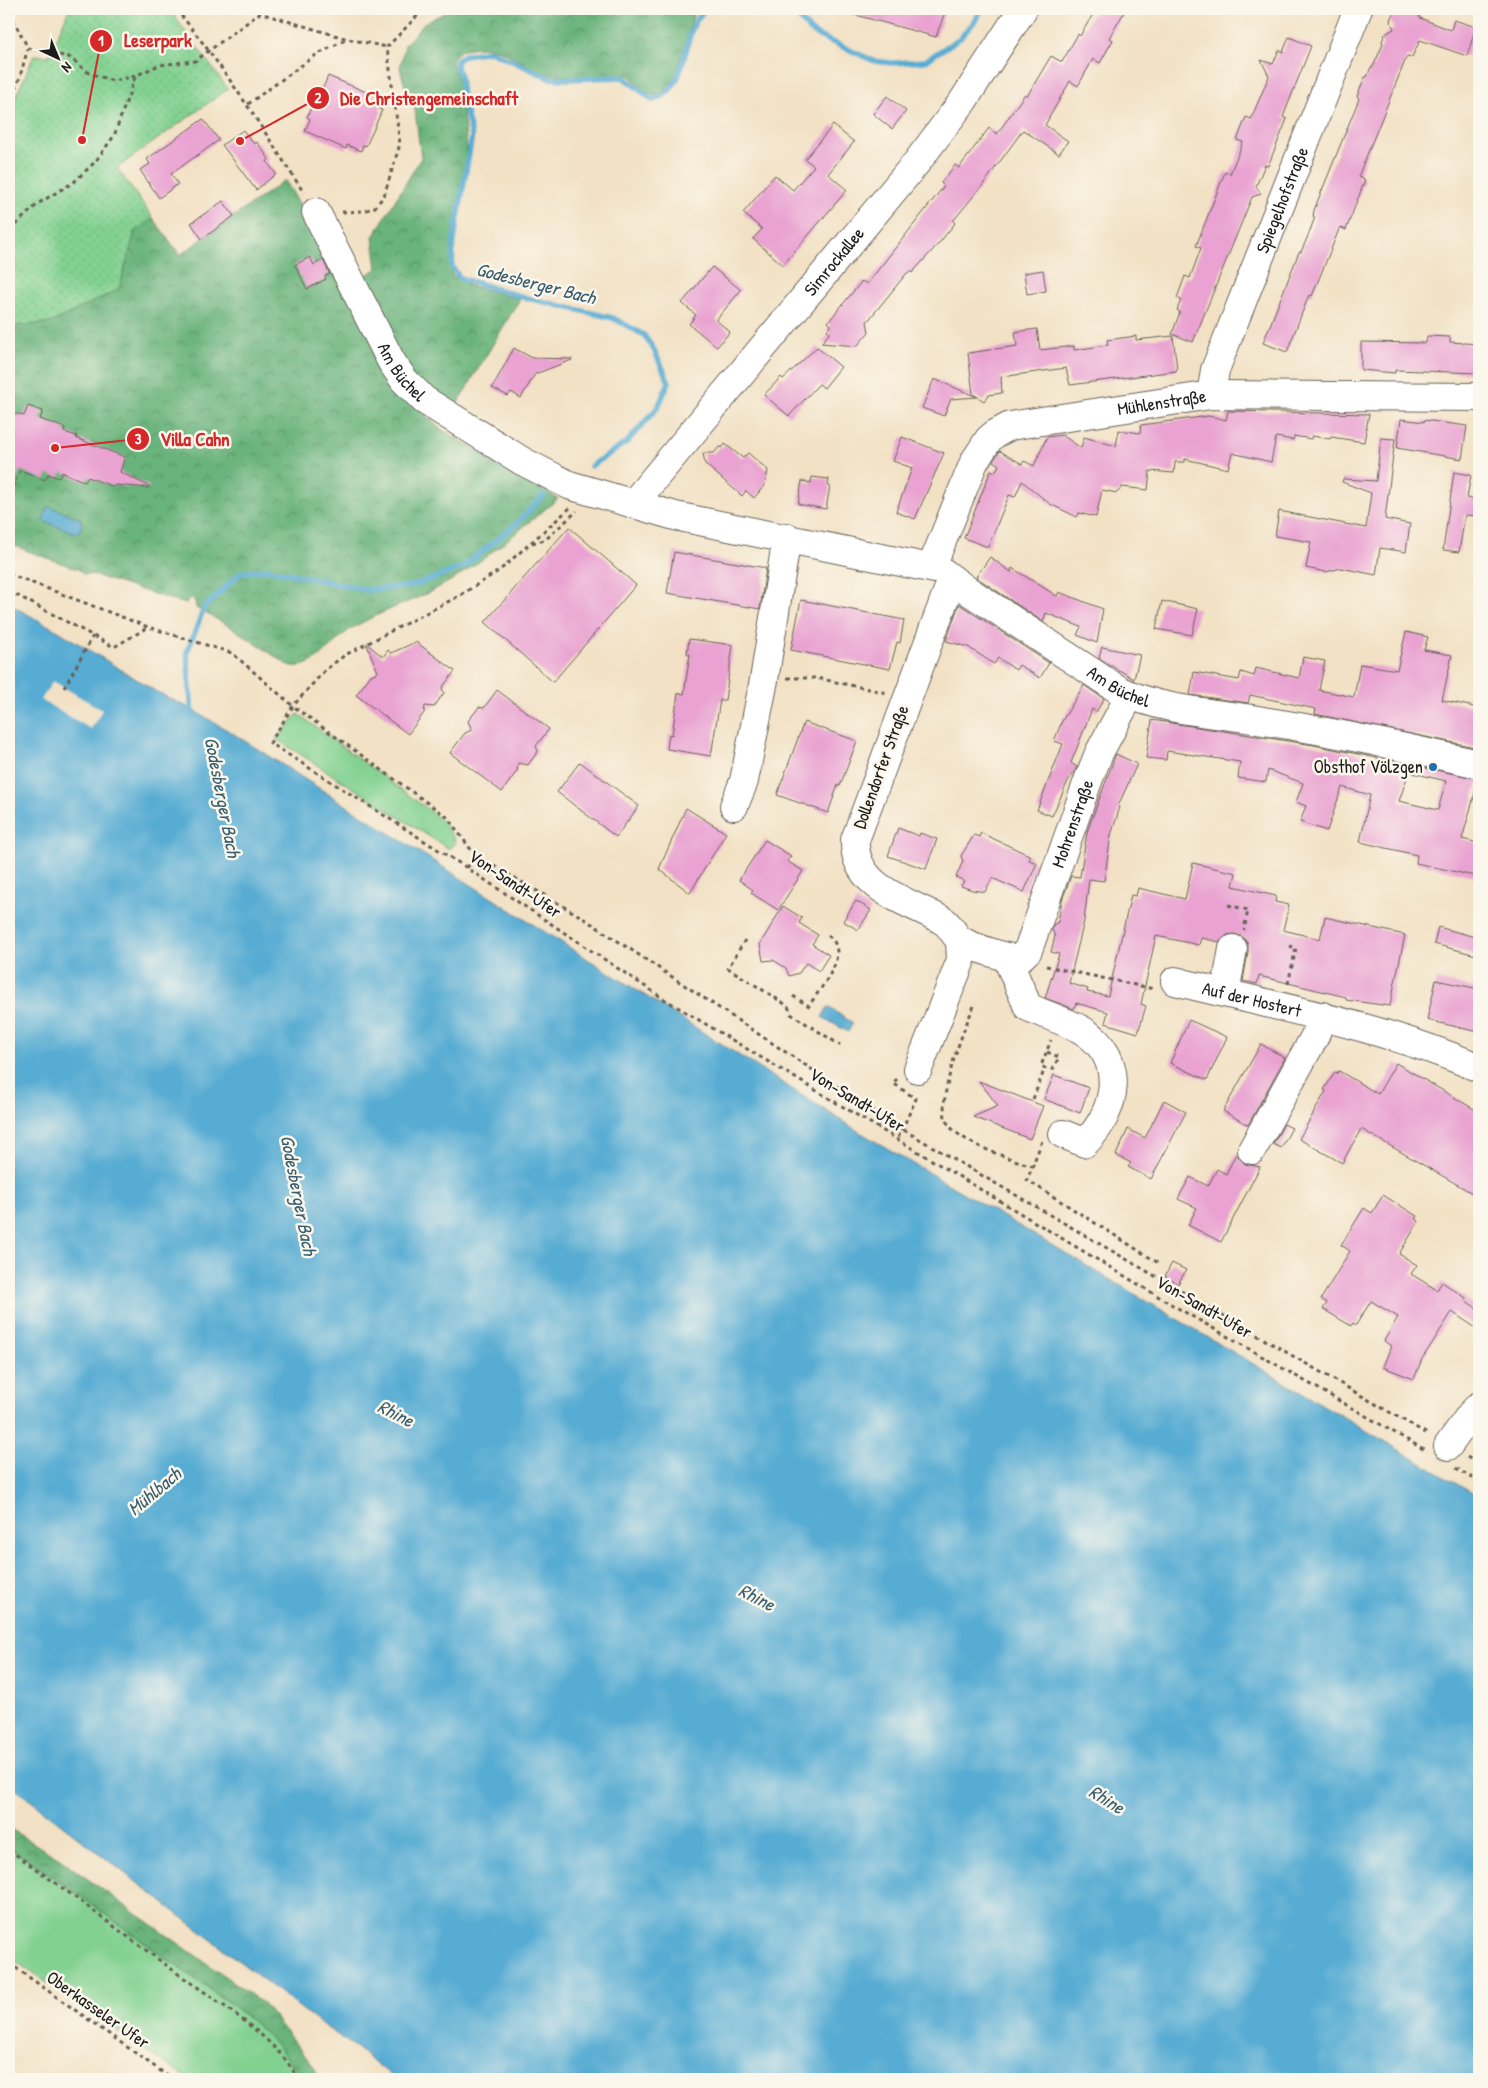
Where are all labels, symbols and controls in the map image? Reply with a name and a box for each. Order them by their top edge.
callout: Leserpark [89,24,201,58]
text: Leserpark [124,27,192,54]
text: 1 [98,30,104,51]
north arrow [32,32,82,82]
text: N [58,58,77,78]
callout: Die Christengemeinschaft [305,81,528,115]
text: Die Christengemeinschaft [340,85,519,112]
text: 2 [314,87,322,108]
street label: Spiegelhofstraße [1250,143,1314,257]
street label: Simrockallee [798,222,870,301]
water label: Godesberger Bach [474,256,600,311]
street label: Am Büchel [372,338,432,407]
street label: Mühlenstraße [1116,383,1208,421]
callout: Villa Cahn [125,422,239,456]
text: Villa Cahn [160,426,230,452]
text: 3 [135,428,142,449]
street label: Am Büchel [1083,659,1153,713]
street label: Dollendorfer Straße [847,702,914,832]
water label: Godesberger Bach [199,735,248,861]
place label: Obsthof Völzgen [1314,754,1423,779]
marker: Obsthof Völzgen [1427,761,1439,773]
street label: Mohrenstraße [1045,776,1099,871]
street label: Von-Sandt-Ufer [464,843,567,924]
street label: Auf der Hostert [1200,975,1305,1023]
street label: Von-Sandt-Ufer [805,1061,910,1138]
water label: Godesberger Bach [275,1133,324,1259]
street label: Von-Sandt-Ufer [1152,1269,1257,1344]
water label: Rhine [374,1393,420,1434]
water label: Mühlbach [122,1460,188,1521]
water label: Rhine [735,1577,781,1618]
water label: Rhine [1084,1778,1131,1821]
street label: Oberkasseler Ufer [42,1965,155,2054]

